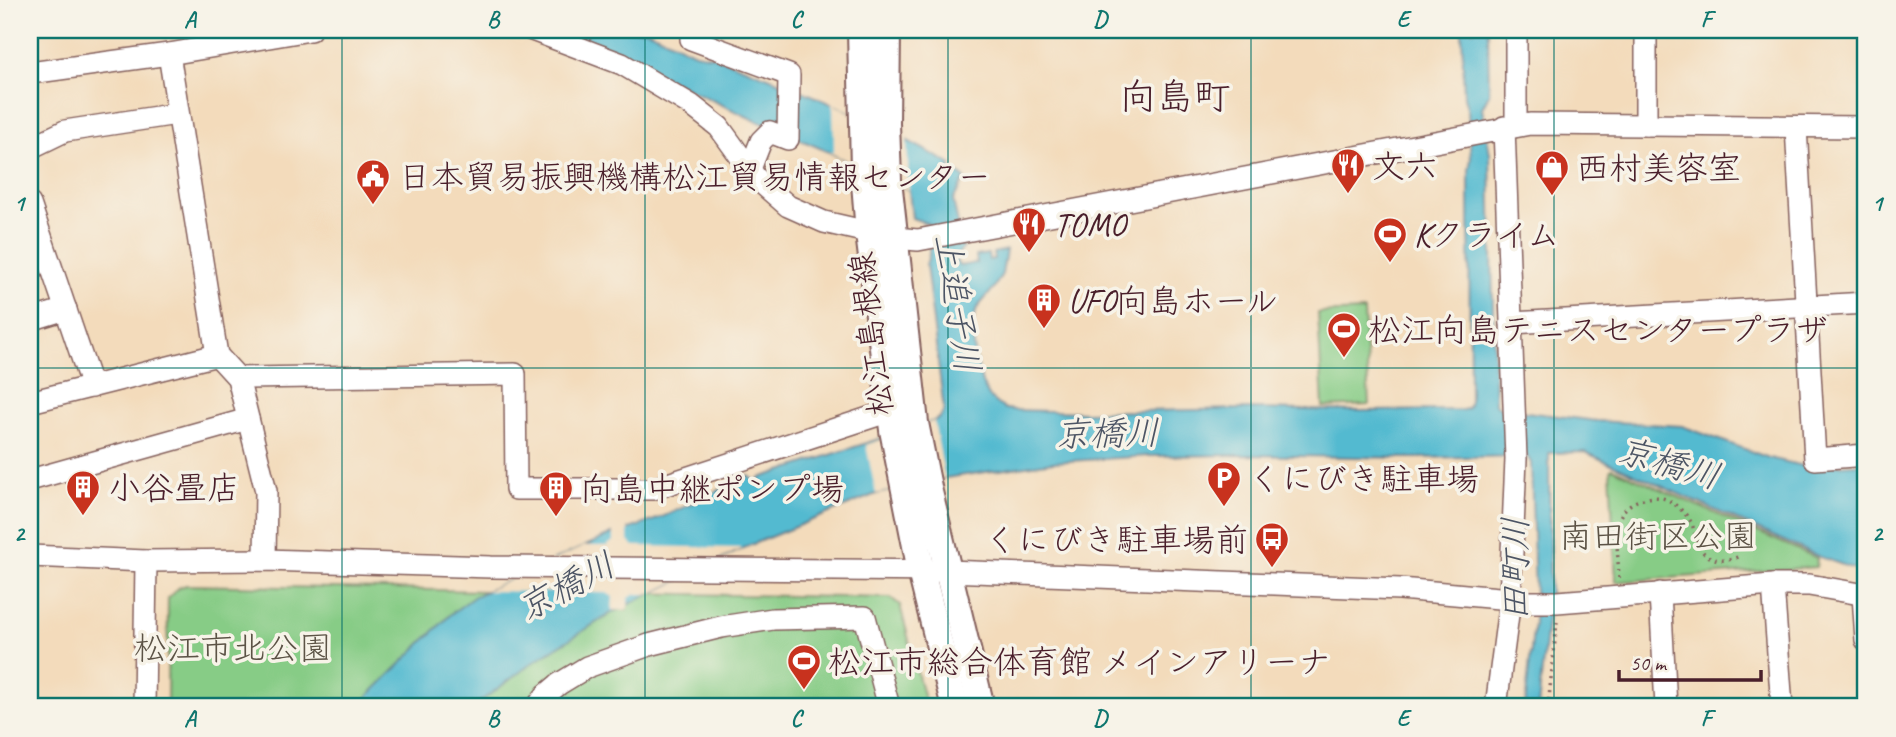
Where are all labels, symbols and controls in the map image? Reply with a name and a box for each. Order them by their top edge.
text: A [184,5,198,34]
text: B [487,5,501,34]
text: C [791,5,805,34]
text: D [1093,5,1109,34]
text: E [1397,5,1413,34]
text: F [1701,5,1717,34]
district label: 向島町 [1120,73,1231,120]
place label: 文六 [1372,145,1438,187]
restaurant icon: 文六 [1329,146,1367,195]
place label: 西村美容室 [1576,147,1741,189]
shop icon: 西村美容室 [1533,148,1571,197]
place label: 日本貿易振興機構松江貿易情報センター [398,156,991,198]
public building icon: 日本貿易振興機構松江貿易情報センター [354,157,392,206]
text: 1 [14,189,27,218]
text: 1 [1872,189,1885,218]
place label: TOMO [1054,204,1129,246]
restaurant icon: TOMO [1010,205,1048,254]
place label: Kクライム [1414,214,1560,256]
sports icon: Kクライム [1371,215,1409,264]
water label: 上追子川 [924,230,991,376]
street label: 松江島根線 [840,249,902,418]
place label: UFO向島ホール [1068,280,1279,322]
building icon: UFO向島ホール [1025,281,1063,330]
place label: 松江向島テニスセンタープラザ [1368,309,1828,351]
sports icon: 松江向島テニスセンタープラザ [1325,310,1363,359]
water label: 京橋川 [1054,410,1160,457]
water label: 京橋川 [1612,427,1726,500]
place label: くにびき駐車場 [1248,458,1479,500]
parking icon: くにびき駐車場 [1205,459,1243,508]
place label: 小谷畳店 [108,467,240,509]
building icon: 小谷畳店 [64,468,102,517]
place label: 向島中継ポンプ場 [580,468,844,510]
building icon: 向島中継ポンプ場 [537,469,575,518]
park label: 南田街区公園 [1559,515,1757,557]
water label: 田町川 [1493,516,1538,622]
text: 2 [14,519,27,548]
place label: くにびき駐車場前 [984,519,1248,561]
text: 2 [1872,519,1885,548]
bus stop icon: くにびき駐車場前 [1253,520,1291,569]
water label: 京橋川 [509,542,623,631]
park label: 松江市北公園 [134,627,332,669]
scale bar [1619,639,1761,683]
place label: 松江市総合体育館 メインアリーナ [828,641,1331,683]
sports icon: 松江市総合体育館 メインアリーナ [785,642,823,691]
text: 50 m [1630,650,1668,676]
text: A [184,704,198,733]
text: B [487,704,501,733]
text: C [791,704,805,733]
text: D [1093,704,1109,733]
text: E [1397,704,1413,733]
text: F [1701,704,1717,733]

